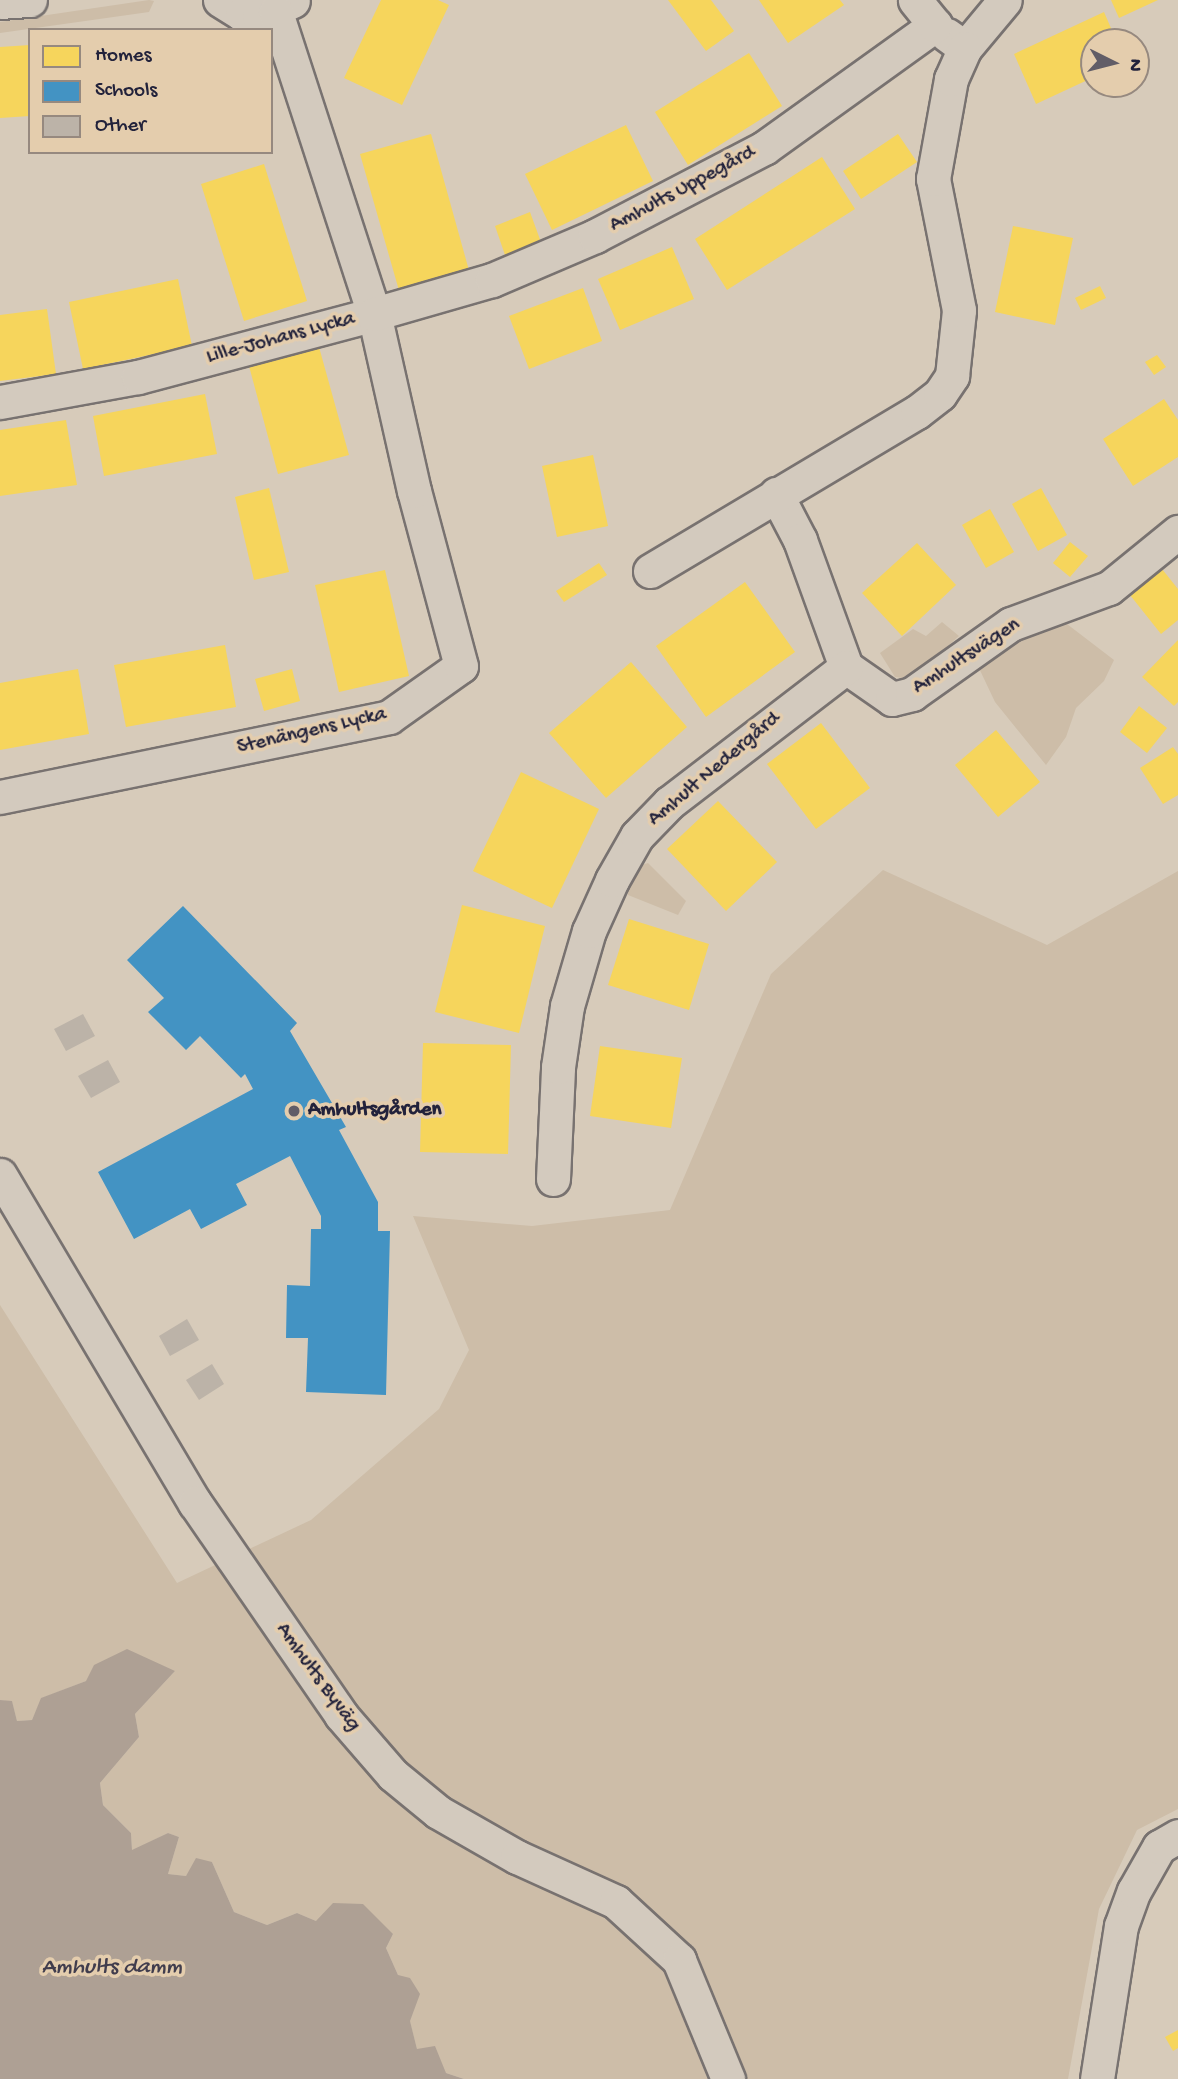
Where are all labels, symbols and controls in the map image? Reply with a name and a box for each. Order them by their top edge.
legend [28,28,273,154]
north arrow [1080,28,1150,98]
text: Homes [95,44,151,69]
text: N [1122,58,1146,72]
text: Schools [95,79,157,104]
text: Other [95,114,146,139]
street label: Amhults Uppegård [606,141,760,239]
street label: Lille-Johans Lycka [204,307,358,371]
street label: Amhultsvägen [909,613,1025,701]
street label: Stenängens Lycka [235,703,389,761]
street label: Amhult Nedergård [644,707,786,833]
place label: Amhultsgården [308,1098,442,1124]
marker: Amhultsgården [286,1103,302,1119]
street label: Amhults Byväg [269,1619,365,1737]
water label: Amhults damm [42,1954,182,1982]

